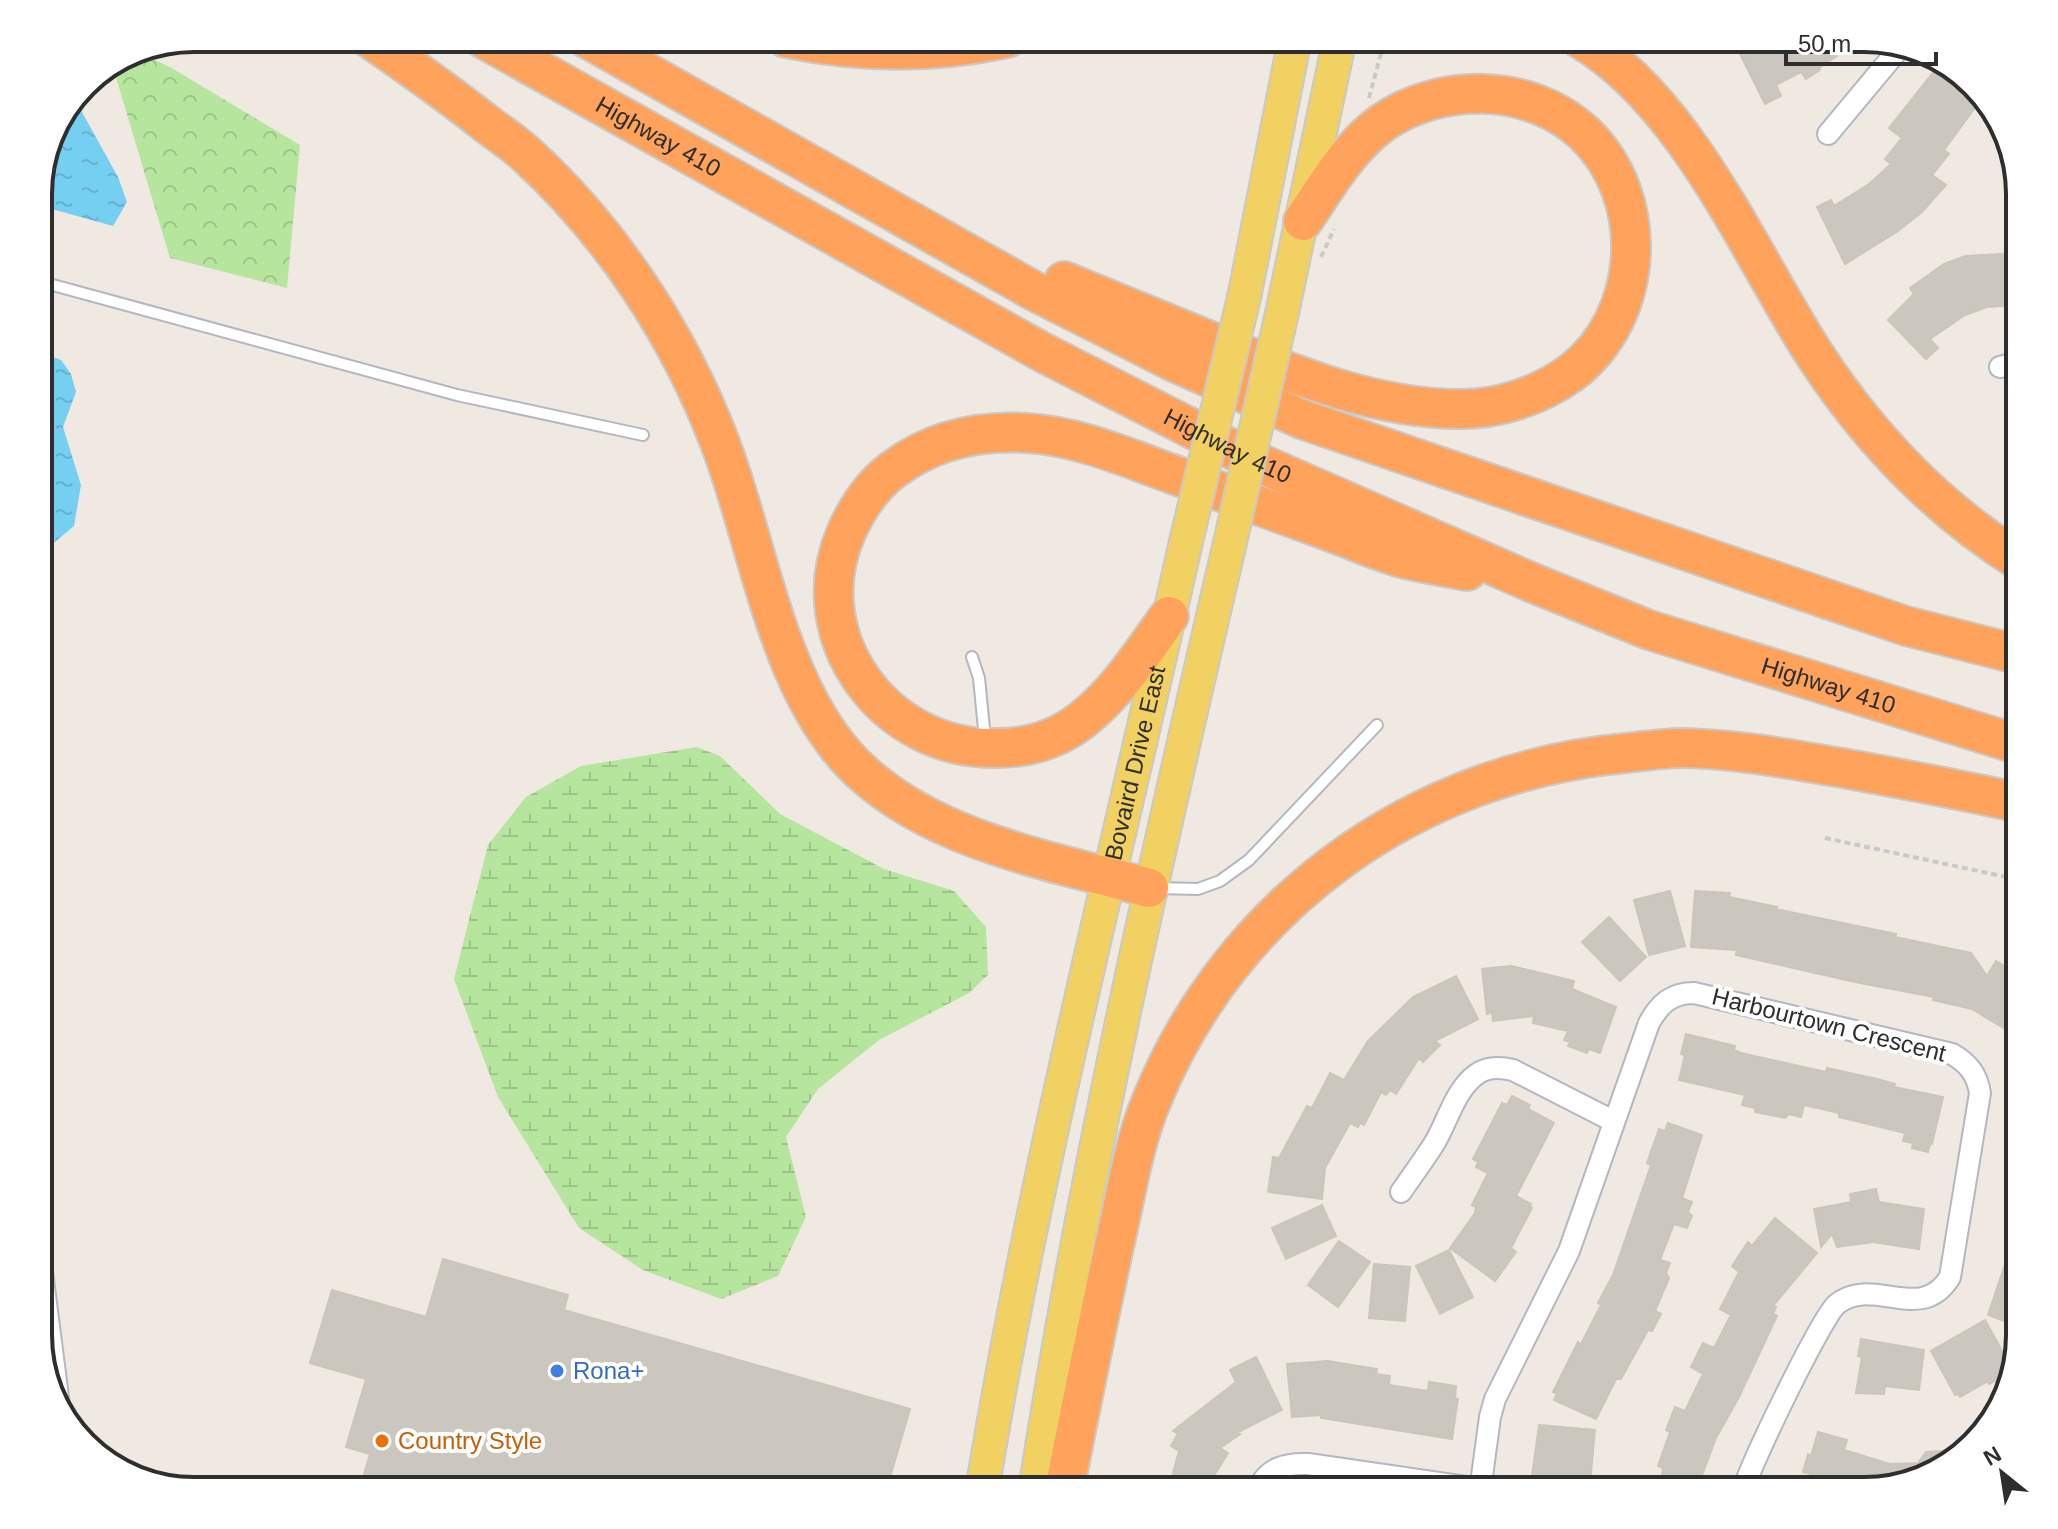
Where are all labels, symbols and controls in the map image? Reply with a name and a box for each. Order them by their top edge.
scale bar [1786,16,1936,66]
text: 50 m [1798,30,1851,57]
street label: Highway 410 [591,91,726,182]
street label: Highway 410 [1159,403,1295,488]
street label: Highway 410 [1758,652,1899,719]
street label: Bovaird Drive East [1099,663,1171,863]
street label: Harbourtown Crescent [1709,982,1949,1067]
place label: Rona+ [573,1357,644,1384]
marker: Rona+ [548,1362,566,1380]
place label: Country Style [398,1427,542,1454]
marker: Country Style [373,1432,391,1450]
north arrow [1962,1433,2042,1513]
text: N [1979,1441,2005,1471]

